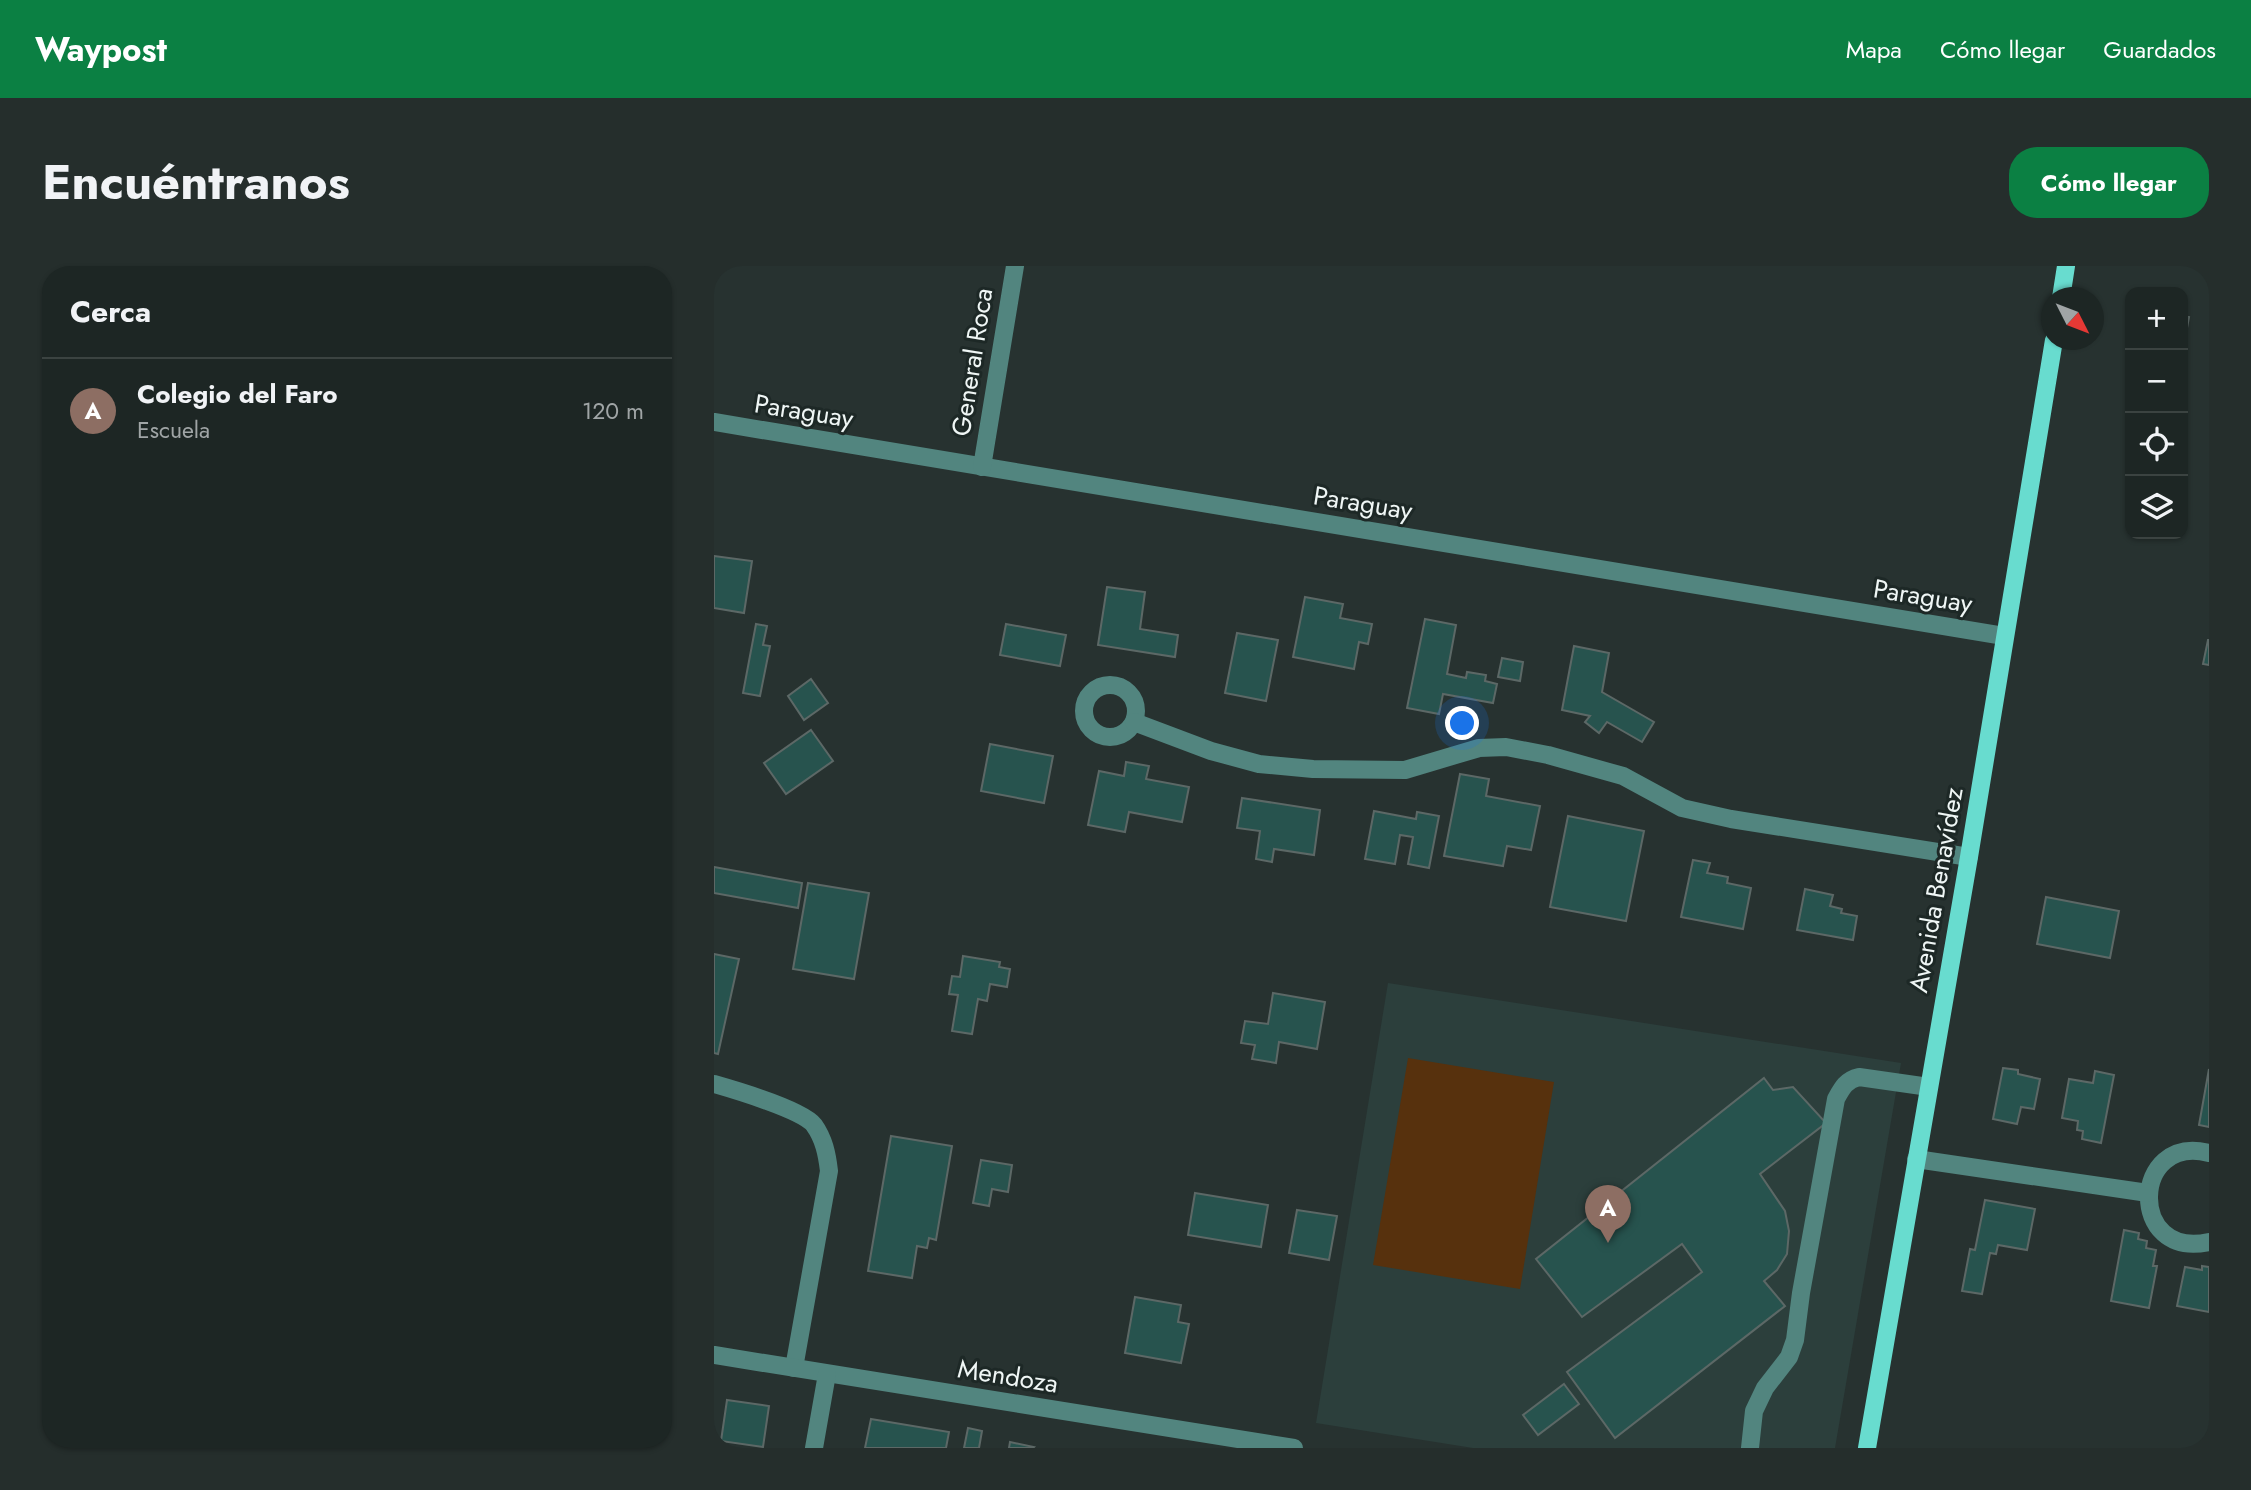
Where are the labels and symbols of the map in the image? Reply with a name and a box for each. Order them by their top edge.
street label: General Roca [942,285,1002,439]
north arrow [2041,287,2104,350]
street label: Paraguay [752,384,857,438]
street label: Paraguay [1311,476,1416,530]
street label: Paraguay [1871,569,1976,623]
your location [1445,706,1479,740]
street label: Avenida Benavídez [1899,784,1973,996]
pin: A [1585,1185,1631,1243]
street label: Mendoza [955,1349,1061,1403]

